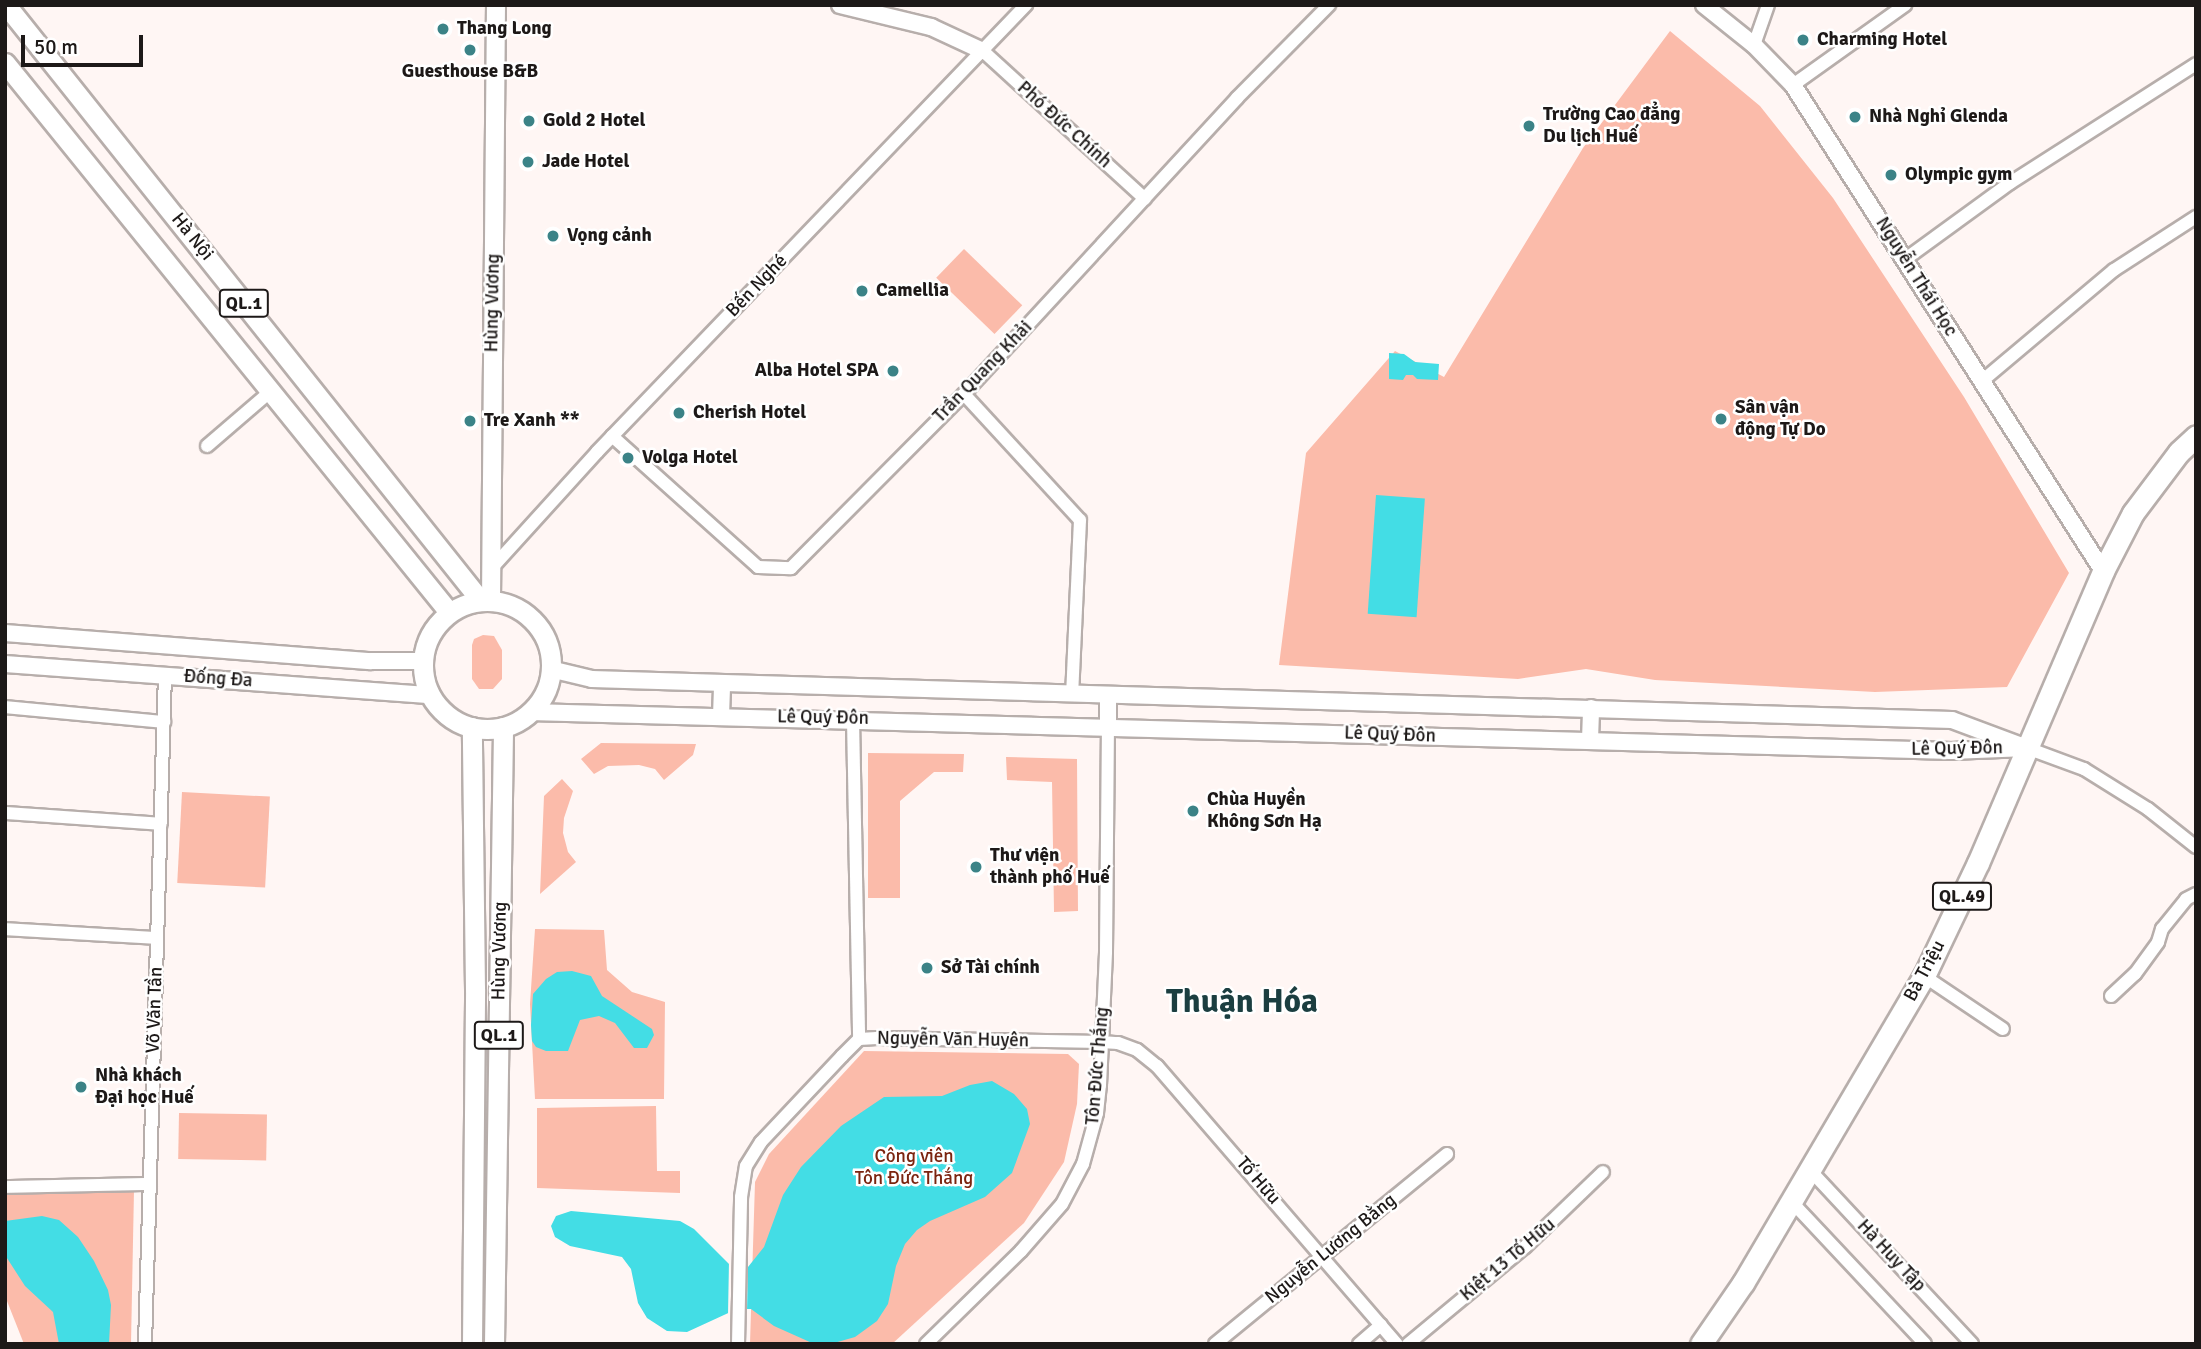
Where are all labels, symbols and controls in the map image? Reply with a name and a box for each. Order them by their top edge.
place label: Thang Long [457,18,552,40]
scale bar [24,21,147,65]
marker: Thang Long [435,21,451,37]
place label: Charming Hotel [1817,29,1947,51]
marker: Charming Hotel [1795,32,1811,48]
text: 50 m [34,34,78,60]
marker: Guesthouse B&B [462,42,478,58]
place label: Guesthouse B&B [402,61,538,83]
street label: Phó Đức Chính [1012,77,1116,173]
place label: Trường Cao đẳng Du lịch Huế [1543,104,1681,148]
place label: Nhà Nghỉ Glenda [1869,106,2008,128]
marker: Nhà Nghỉ Glenda [1847,109,1863,125]
place label: Gold 2 Hotel [543,110,645,132]
marker: Gold 2 Hotel [521,113,537,129]
marker: Trường Cao đẳng Du lịch Huế [1521,118,1537,134]
place label: Jade Hotel [542,151,629,173]
marker: Jade Hotel [520,154,536,170]
place label: Olympic gym [1905,164,2012,186]
marker: Olympic gym [1883,167,1899,183]
street label: Hà Nội [166,209,218,265]
street label: Nguyễn Thái Học [1870,213,1962,341]
place label: Vọng cảnh [567,225,652,247]
marker: Vọng cảnh [545,228,561,244]
street label: Bến Nghé [722,250,792,322]
street label: Hùng Vương [481,253,505,353]
place label: Camellia [876,280,949,302]
marker: Camellia [854,283,870,299]
road number: QL.1 [218,288,270,318]
street label: Trần Quang Khải [929,316,1037,428]
place label: Alba Hotel SPA [755,360,879,382]
marker: Alba Hotel SPA [885,363,901,379]
place label: Sân vận động Tự Do [1735,397,1826,441]
place label: Cherish Hotel [693,402,806,424]
marker: Cherish Hotel [671,405,687,421]
place label: Tre Xanh ** [484,410,580,432]
marker: Sân vận động Tự Do [1713,411,1729,427]
marker: Tre Xanh ** [462,413,478,429]
place label: Volga Hotel [642,447,738,469]
marker: Volga Hotel [620,450,636,466]
street label: Đống Đa [183,665,253,693]
street label: Lê Quý Đôn [777,706,869,730]
street label: Lê Quý Đôn [1344,722,1436,748]
street label: Lê Quý Đôn [1911,737,2003,761]
place label: Chùa Huyền Không Sơn Hạ [1207,789,1322,833]
marker: Chùa Huyền Không Sơn Hạ [1185,803,1201,819]
place label: Thư viện thành phố Huế [990,845,1110,889]
marker: Thư viện thành phố Huế [968,859,984,875]
road number: QL.49 [1930,882,1994,911]
street label: Hùng Vương [488,901,512,1001]
street label: Bà Triệu [1899,936,1951,1006]
place label: Sở Tài chính [941,957,1040,979]
marker: Sở Tài chính [919,960,935,976]
street label: Võ Văn Tần [142,966,168,1054]
district label: Thuận Hóa [1166,982,1318,1022]
street label: Tôn Đức Thắng [1081,1006,1115,1126]
road number: QL.1 [473,1020,525,1050]
street label: Nguyễn Văn Huyên [877,1027,1029,1053]
place label: Nhà khách Đại học Huế [95,1065,194,1109]
marker: Nhà khách Đại học Huế [73,1079,89,1095]
park label: Công viên Tôn Đức Thắng [855,1146,973,1190]
street label: Tố Hữu [1231,1152,1285,1210]
street label: Nguyễn Lương Bằng [1261,1189,1401,1309]
street label: Kiệt 13 Tố Hữu [1456,1214,1560,1306]
street label: Hà Huy Tập [1852,1215,1930,1297]

